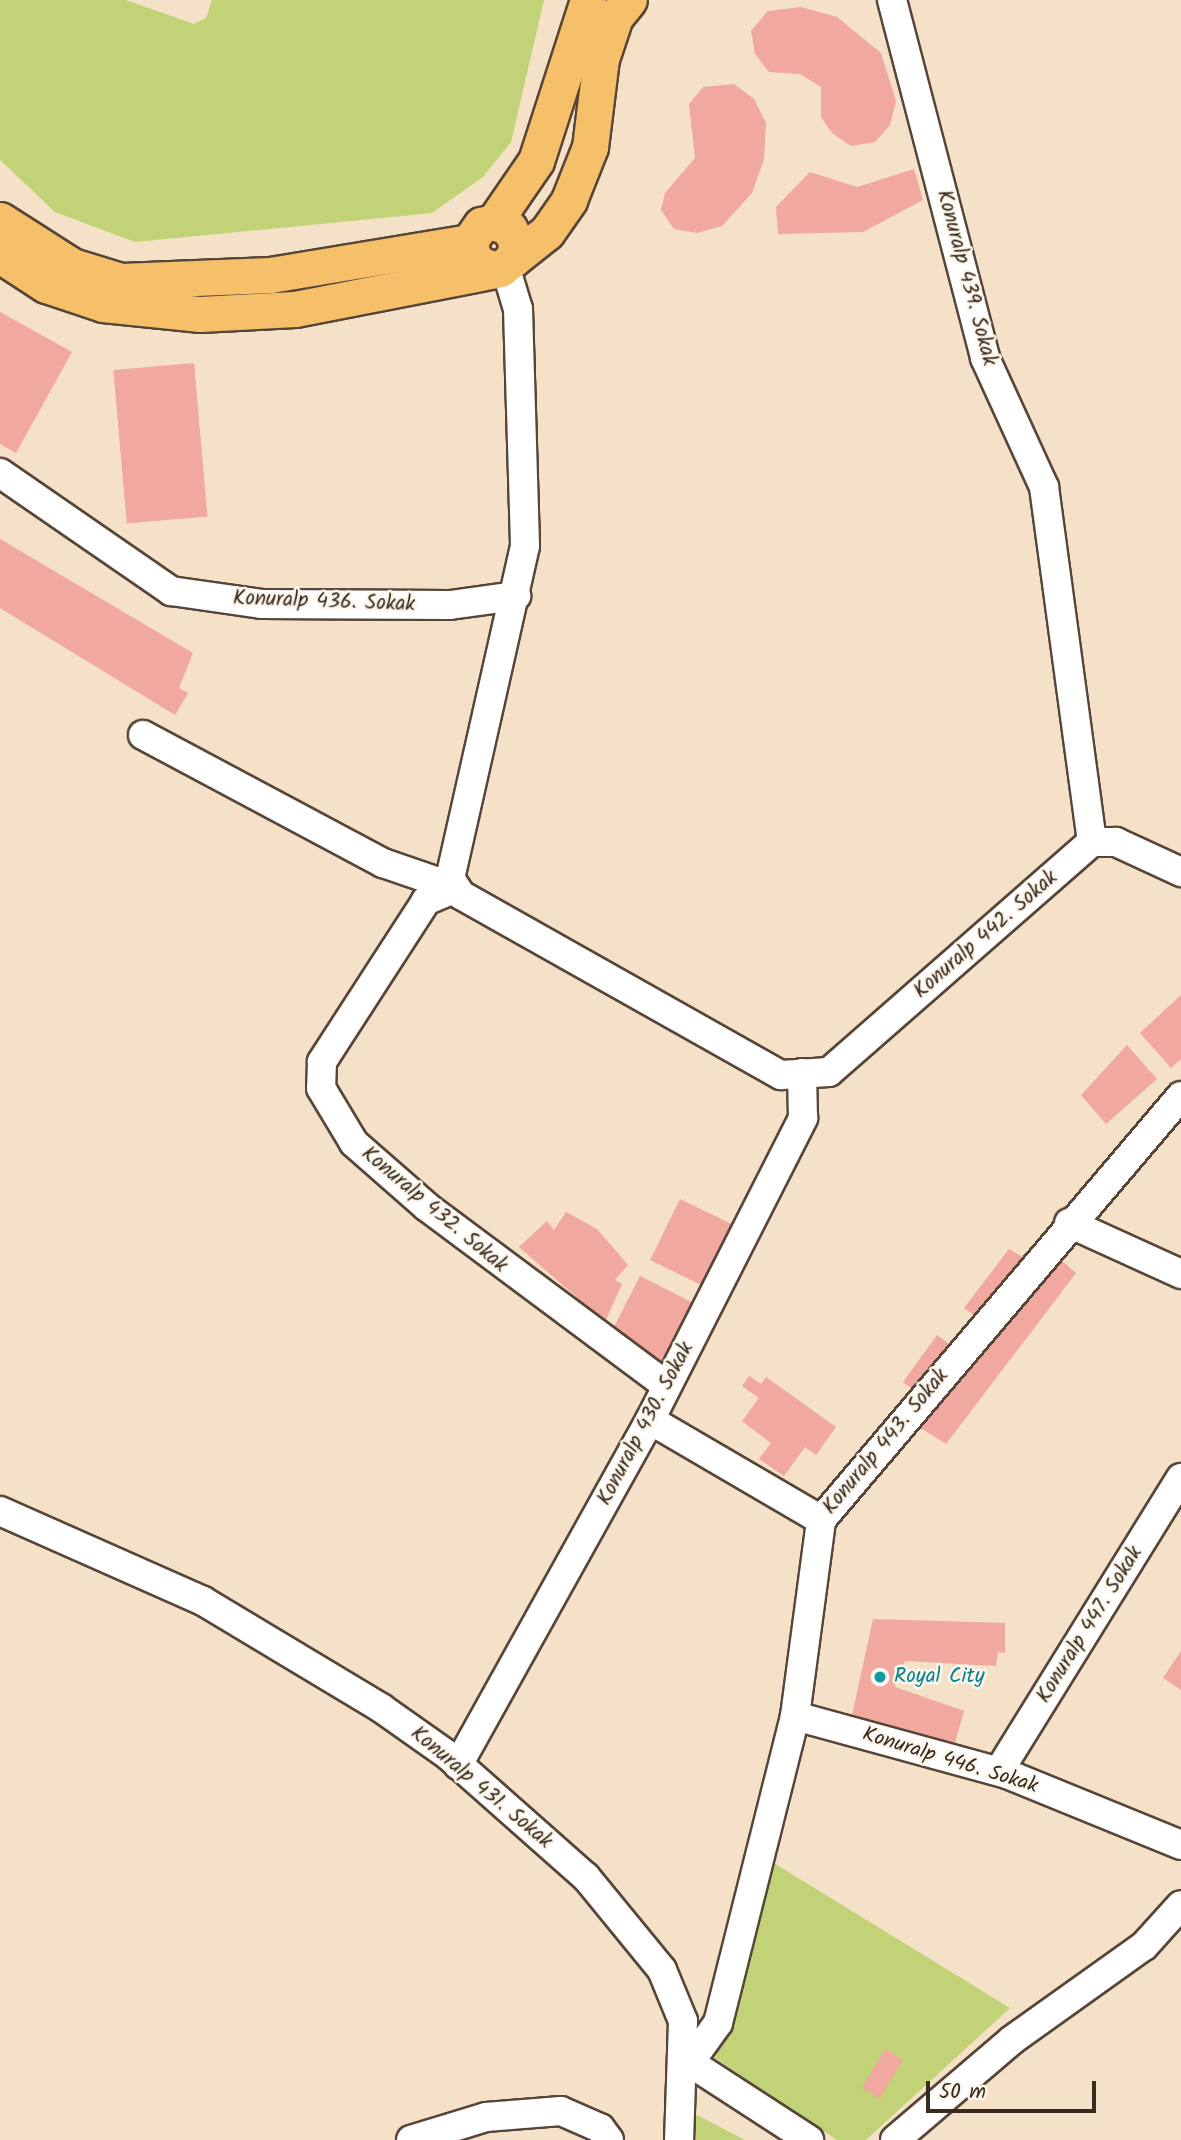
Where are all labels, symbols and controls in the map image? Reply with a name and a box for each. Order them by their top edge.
street label: Konuralp 439. Sokak [930,187,1002,369]
street label: Konuralp 436. Sokak [232,586,416,618]
street label: Konuralp 442. Sokak [909,866,1063,1004]
street label: Konuralp 432. Sokak [356,1142,512,1278]
street label: Konuralp 430. Sokak [592,1338,700,1510]
street label: Konuralp 443. Sokak [818,1364,954,1520]
street label: Konuralp 447. Sokak [1032,1542,1148,1708]
place label: Royal City [894,1664,985,1690]
marker: Royal City [872,1669,888,1685]
street label: Konuralp 431. Sokak [405,1721,557,1855]
street label: Konuralp 446. Sokak [859,1722,1041,1800]
scale bar [929,2066,1099,2110]
text: 50 m [939,2076,986,2109]

